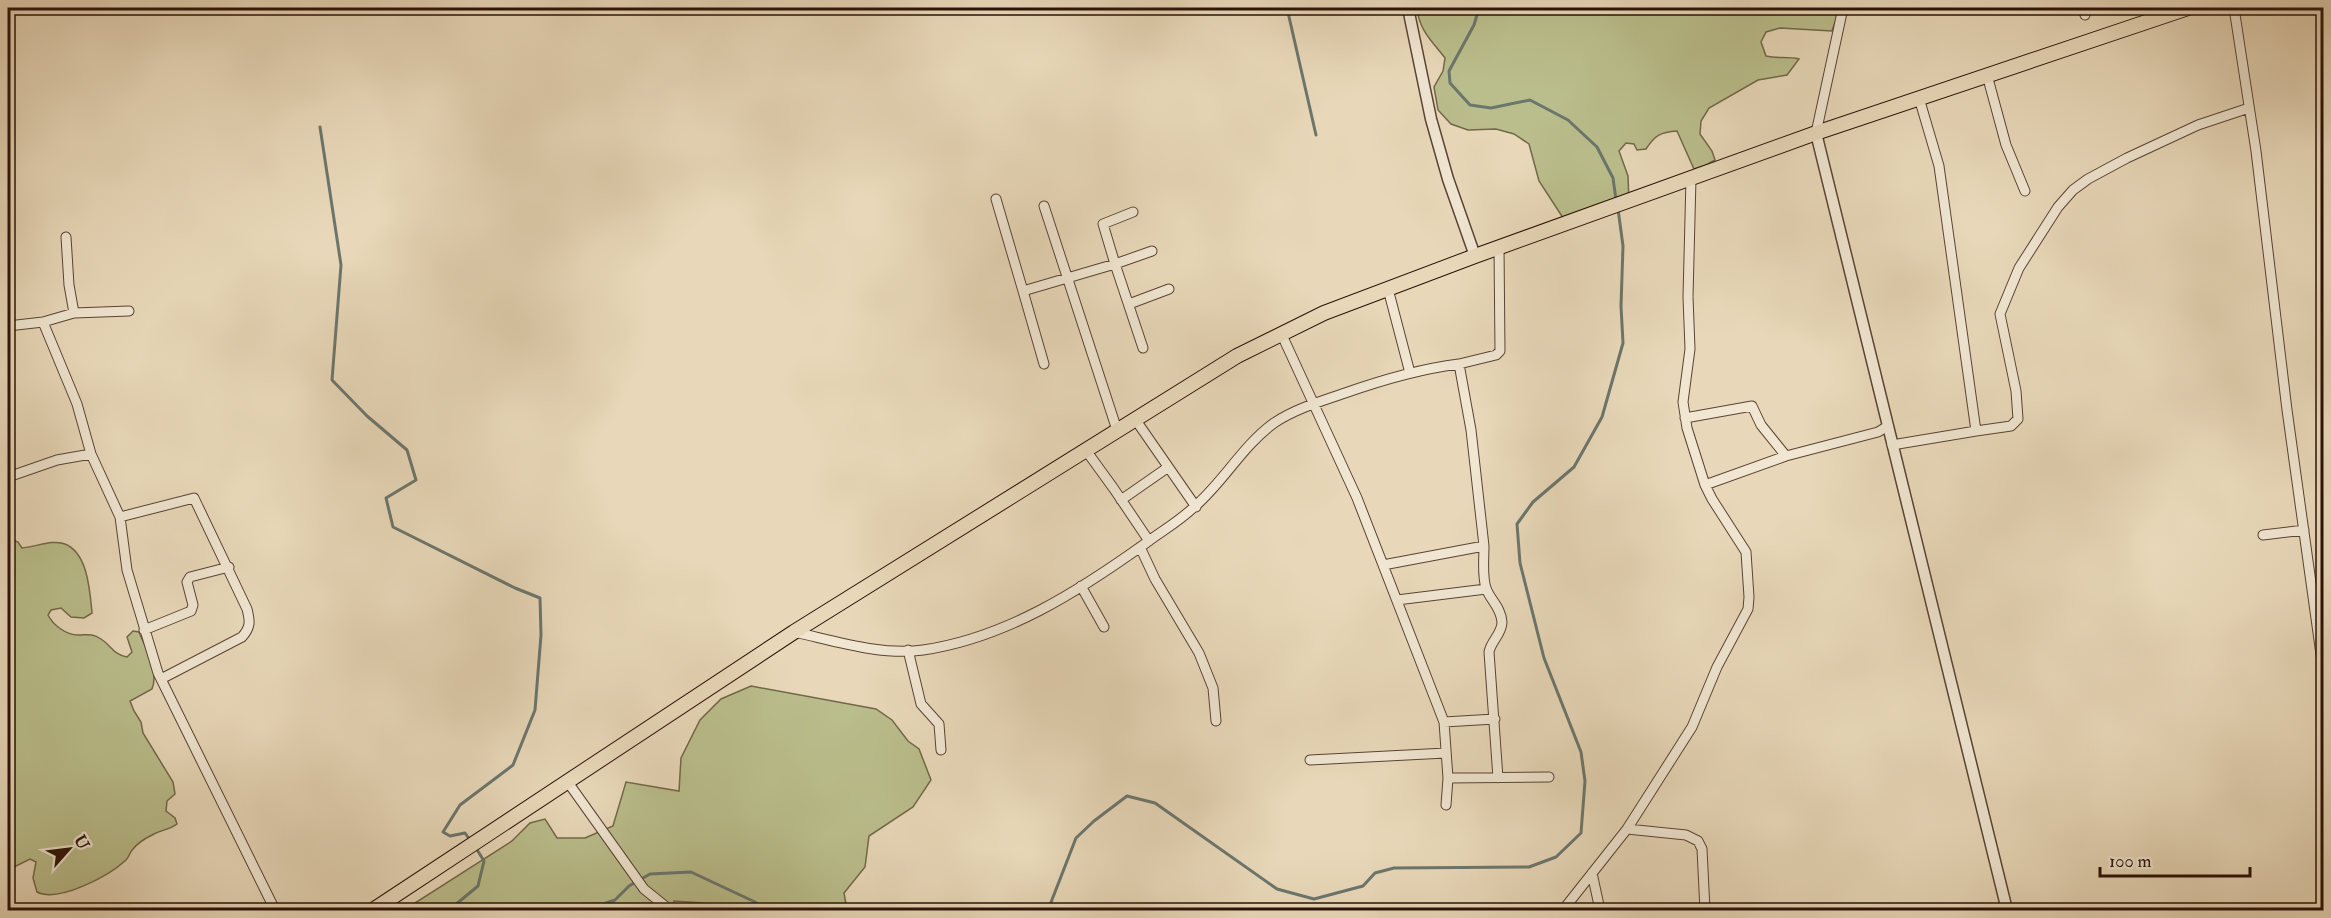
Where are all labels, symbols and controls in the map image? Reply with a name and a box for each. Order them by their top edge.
north arrow [39,819,99,879]
text: U [69,832,94,854]
scale bar [2100,840,2250,878]
text: 100 m [2109,850,2152,873]

